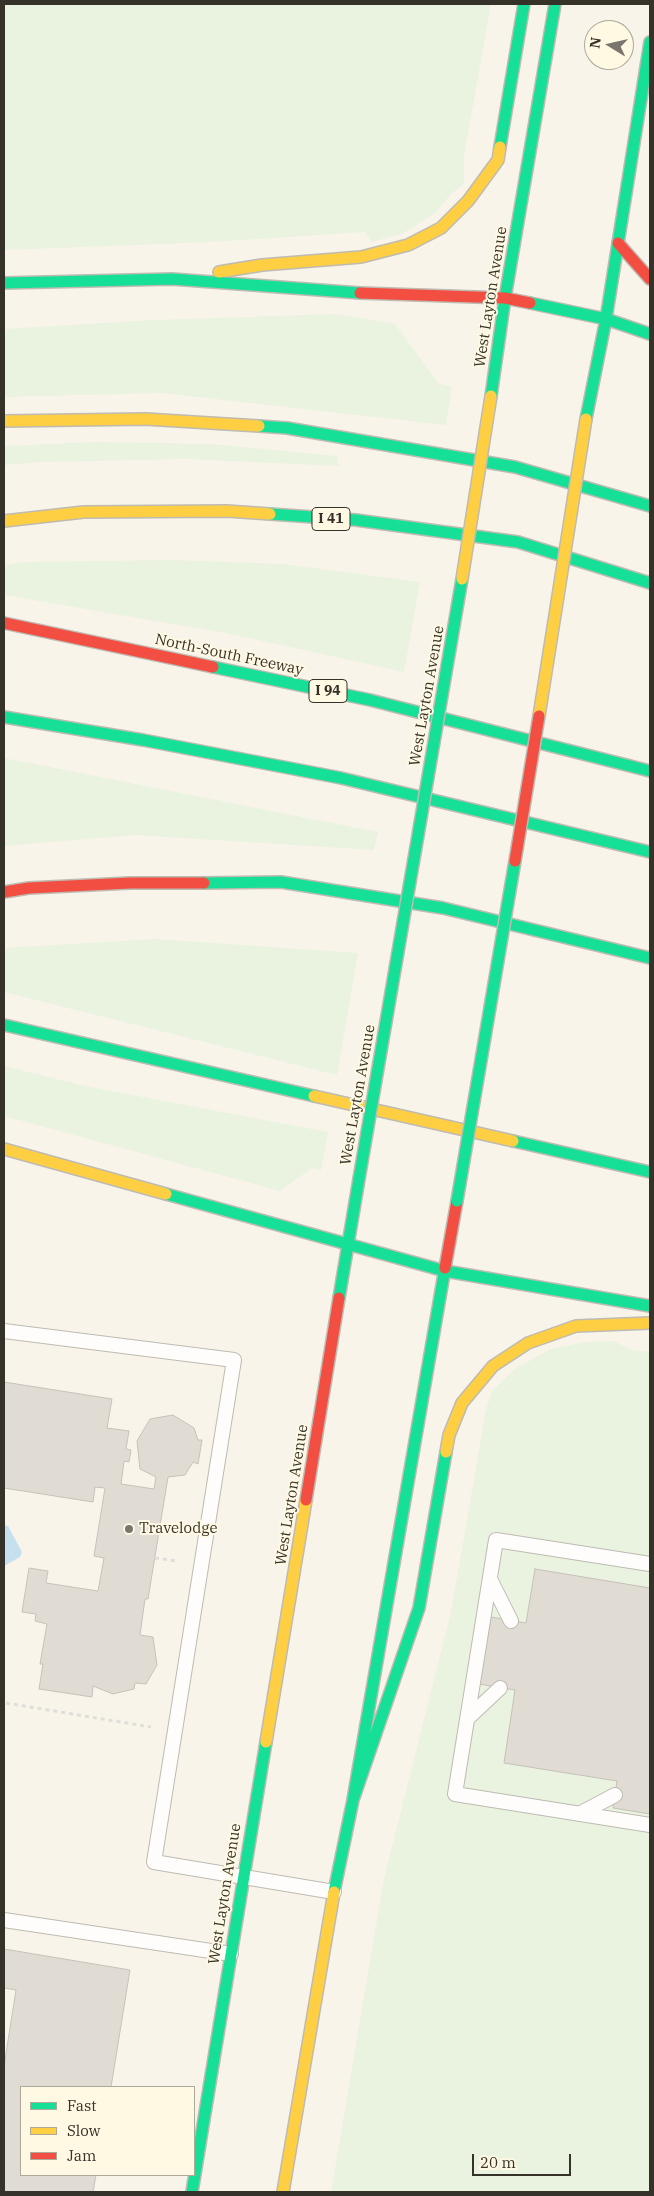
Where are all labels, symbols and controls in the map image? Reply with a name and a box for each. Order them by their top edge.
north arrow [584,20,634,70]
text: N [585,36,605,50]
street label: West Layton Avenue [471,225,511,369]
road number: I 41 [312,508,350,530]
street label: West Layton Avenue [406,624,448,768]
street label: North-South Freeway [153,630,305,680]
road number: I 94 [309,679,347,702]
street label: West Layton Avenue [337,1023,379,1167]
street label: West Layton Avenue [272,1423,312,1567]
place label: Travelodge [139,1520,217,1538]
marker: Travelodge [123,1523,135,1535]
street label: West Layton Avenue [205,1822,245,1966]
legend [20,2086,195,2176]
text: Fast [67,2096,97,2115]
text: Slow [67,2121,100,2140]
scale bar [474,2144,573,2176]
text: Jam [67,2146,96,2165]
text: 20 m [480,2153,516,2172]

